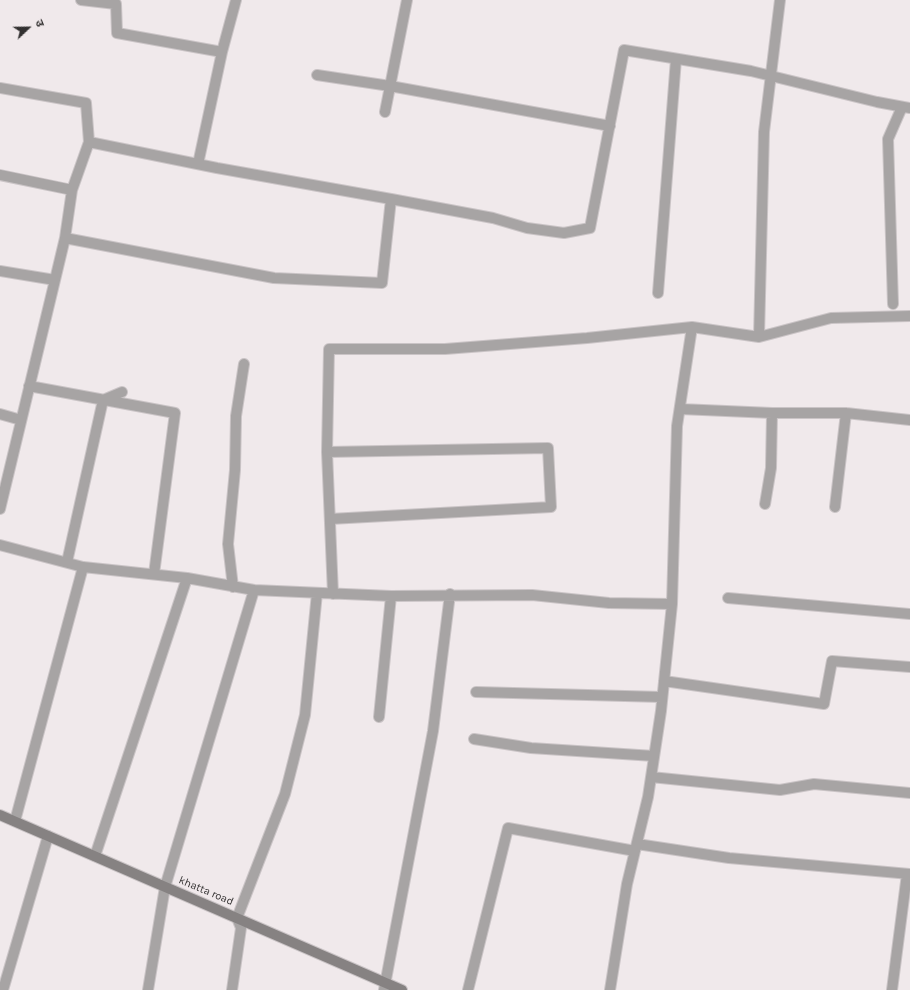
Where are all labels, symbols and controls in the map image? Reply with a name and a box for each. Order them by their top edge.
north arrow [8,8,48,48]
text: उ [32,18,47,29]
street label: khatta road [177,874,235,908]

